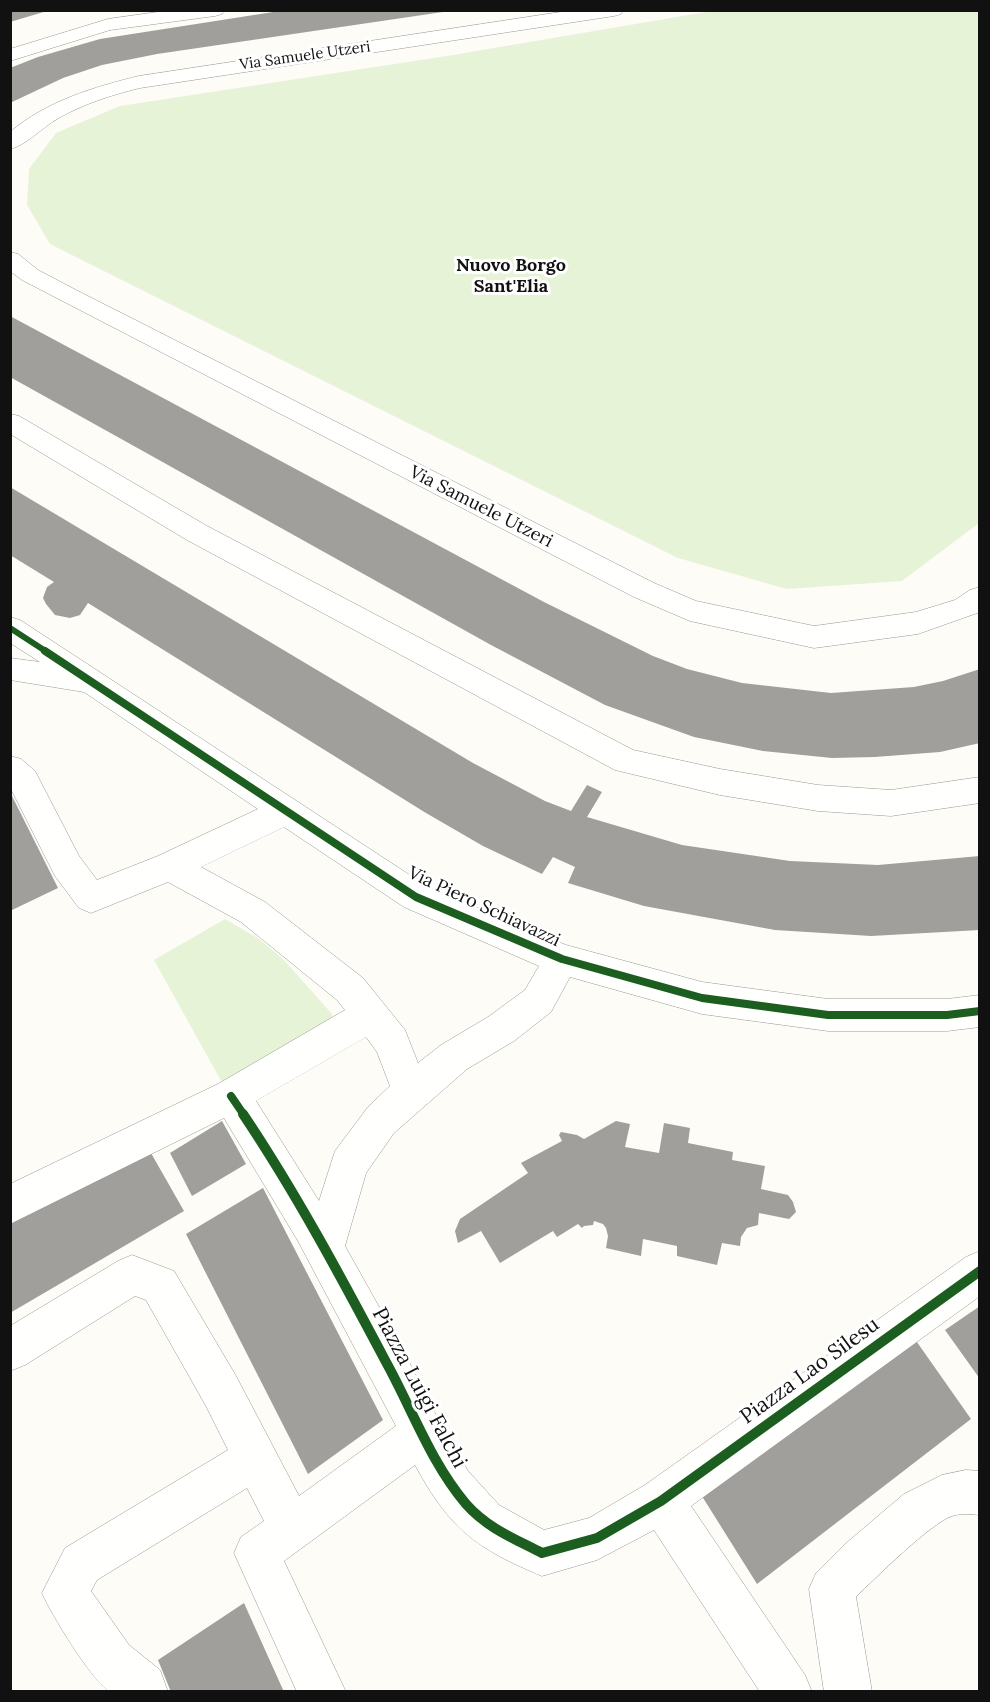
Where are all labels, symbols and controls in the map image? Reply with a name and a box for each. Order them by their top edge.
street label: Via Samuele Utzeri [239,38,371,74]
district label: Nuovo Borgo Sant'Elia [456,255,566,298]
street label: Via Samuele Utzeri [406,461,556,553]
street label: Via Piero Schiavazzi [404,862,564,952]
street label: Piazza Luigi Falchi [366,1303,472,1473]
street label: Piazza Lao Silesu [736,1312,884,1430]

